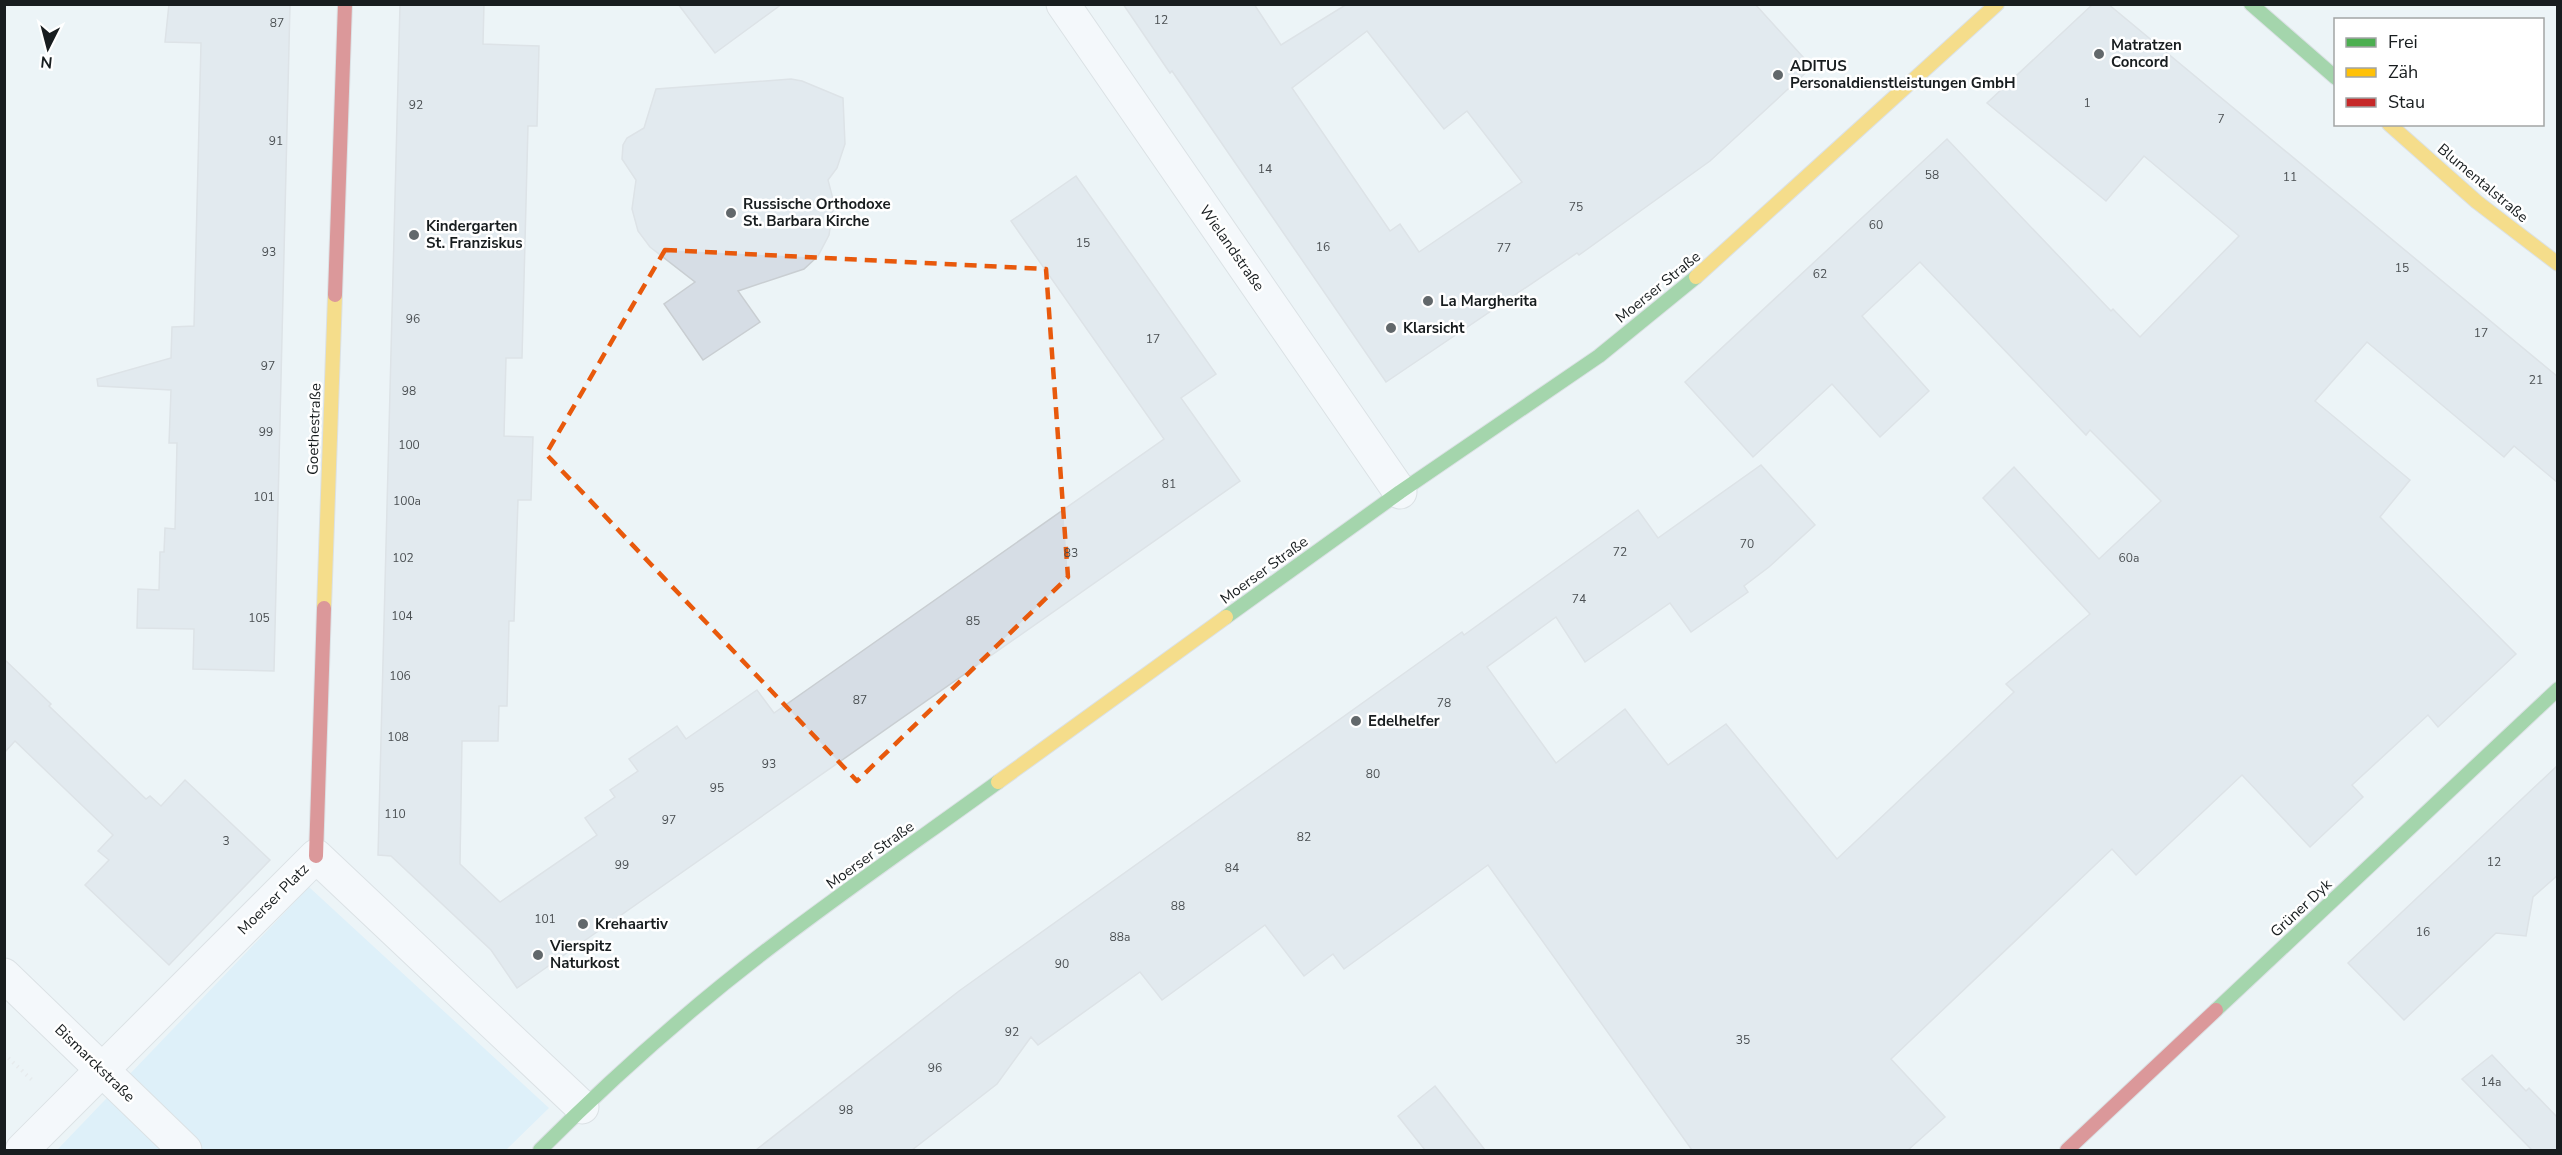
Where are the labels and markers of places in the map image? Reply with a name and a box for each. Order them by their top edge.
place label: Matratzen Concord [2111,35,2182,72]
marker: Matratzen Concord [2092,47,2106,61]
place label: ADITUS Personaldienstleistungen GmbH [1790,56,2016,93]
marker: ADITUS Personaldienstleistungen GmbH [1771,68,1785,82]
place label: Russische Orthodoxe St. Barbara Kirche [743,194,891,231]
marker: Russische Orthodoxe St. Barbara Kirche [724,206,738,220]
place label: Kindergarten St. Franziskus [426,216,523,253]
marker: Kindergarten St. Franziskus [407,228,421,242]
place label: La Margherita [1440,291,1537,311]
marker: La Margherita [1421,294,1435,308]
place label: Klarsicht [1403,318,1465,338]
marker: Klarsicht [1384,321,1398,335]
place label: Edelhelfer [1368,711,1440,731]
marker: Edelhelfer [1349,714,1363,728]
place label: Krehaartiv [595,914,668,934]
marker: Krehaartiv [576,917,590,931]
place label: Vierspitz Naturkost [549,936,620,973]
marker: Vierspitz Naturkost [531,948,545,962]

